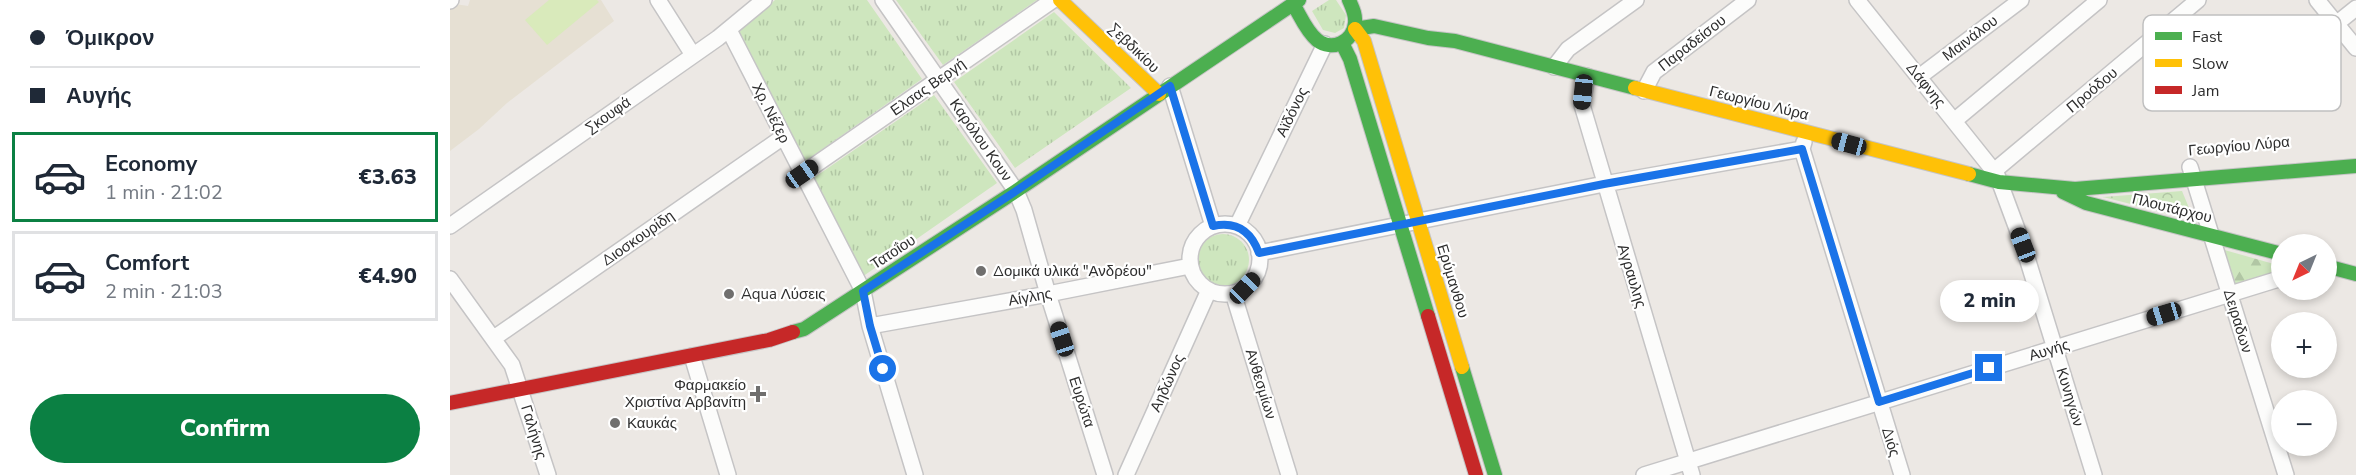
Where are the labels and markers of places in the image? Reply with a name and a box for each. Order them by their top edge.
place label: Δομικά υλικά "Ανδρέου" [993,261,1152,281]
marker: Δομικά υλικά "Ανδρέου" [974,264,988,278]
place label: Aqua Λύσεις [741,284,826,304]
marker: Aqua Λύσεις [722,287,736,301]
place label: Φαρμακείο Χριστίνα Αρβανίτη [625,375,746,412]
marker: Φαρμακείο Χριστίνα Αρβανίτη [751,387,765,401]
place label: Καυκάς [627,413,677,433]
marker: Καυκάς [608,416,622,430]

